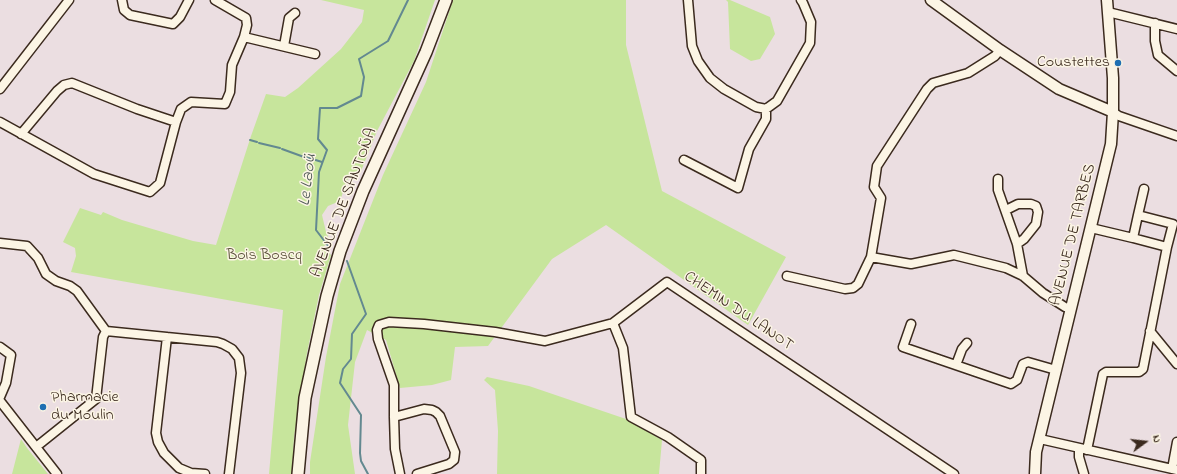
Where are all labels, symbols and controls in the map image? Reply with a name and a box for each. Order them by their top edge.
place label: Coustettes [1037,53,1110,73]
marker: Coustettes [1113,58,1123,68]
street label: AVENUE DE SANTOÑA [308,126,382,280]
water label: Le Laoü [296,153,322,207]
street label: AVENUE DE TARBES [1047,162,1101,308]
park label: Bois Boscq [226,246,302,266]
street label: CHEMIN DU LANOT [680,268,796,356]
place label: Pharmacie du Moulin [51,388,119,426]
marker: Pharmacie du Moulin [38,402,48,412]
north arrow [1125,422,1165,462]
text: N [1148,433,1165,445]

